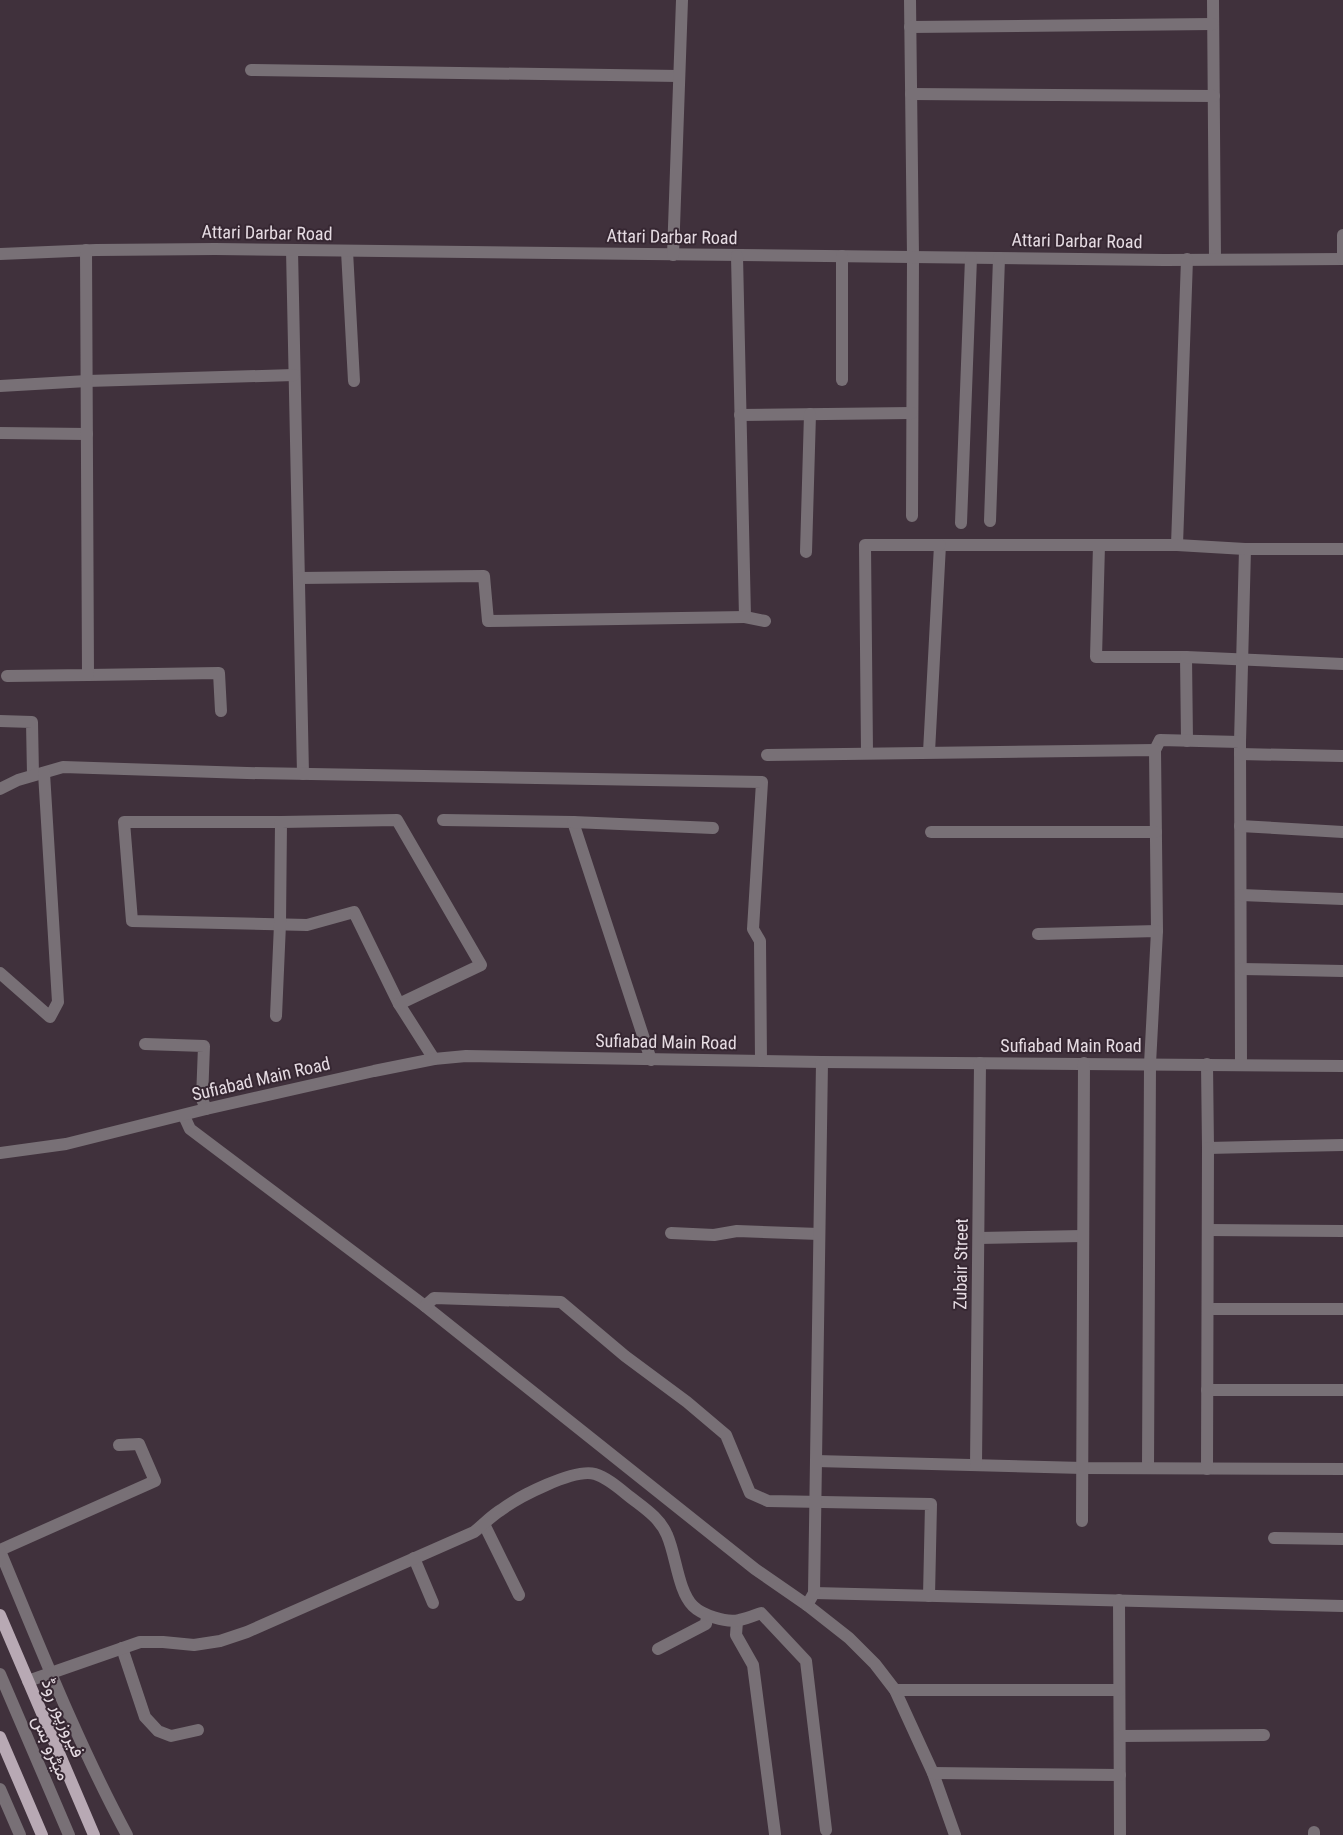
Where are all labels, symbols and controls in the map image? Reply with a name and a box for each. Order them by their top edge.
street label: Attari Darbar Road [201,221,333,244]
street label: Attari Darbar Road [606,225,738,248]
street label: Attari Darbar Road [1011,229,1143,252]
street label: Sufiabad Main Road [595,1030,737,1053]
street label: Sufiabad Main Road [1000,1035,1142,1056]
street label: Sufiabad Main Road [190,1052,332,1105]
street label: Zubair Street [949,1218,972,1310]
street label: فیروزپور روڈ [36,1675,89,1761]
street label: میٹرو بس [27,1712,75,1784]

